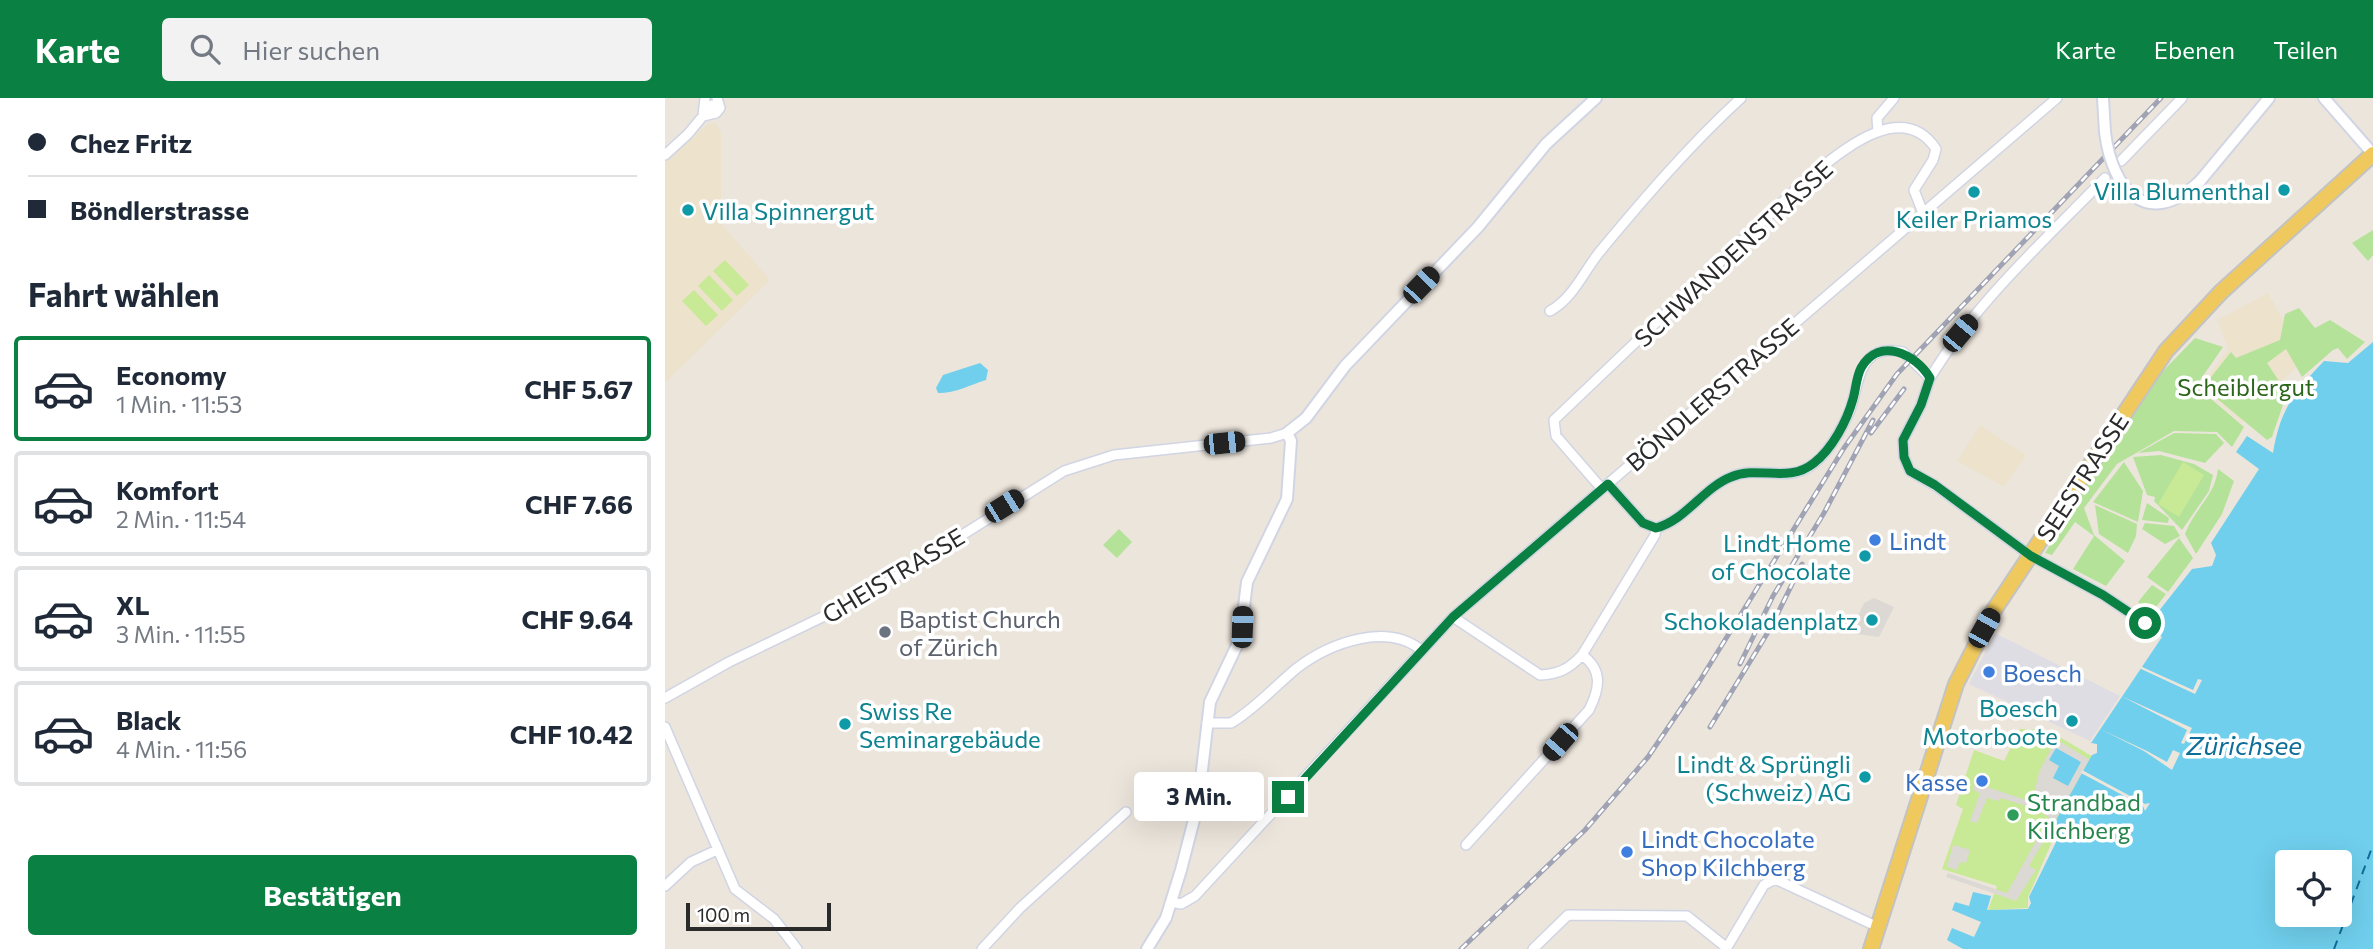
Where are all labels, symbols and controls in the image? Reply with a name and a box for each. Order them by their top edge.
search box [162,18,652,81]
text: Karte [35,29,120,70]
icon: search [186,30,224,68]
text: Hier suchen [242,34,380,65]
text: Karte [2055,35,2116,64]
text: Ebenen [2154,35,2235,64]
text: Teilen [2273,35,2338,64]
text: Chez Fritz [70,127,192,158]
street label: SCHWANDENSTRASSE [1628,154,1838,352]
place label: Villa Blumenthal [2093,176,2270,205]
marker: Villa Blumenthal [2276,182,2292,198]
marker: Keiler Priamos [1966,184,1982,200]
text: Böndlerstrasse [70,194,249,225]
place label: Villa Spinnergut [702,196,875,225]
marker: Villa Spinnergut [680,202,696,218]
place label: Keiler Priamos [1896,204,2052,233]
car [1399,263,1444,307]
text: Fahrt wählen [28,274,220,314]
car [1939,310,1982,356]
street label: BÖNDLERSTRASSE [1620,311,1804,477]
icon: car [32,357,95,420]
text: Economy [116,359,227,390]
park label: Scheiblergut [2177,372,2315,401]
text: CHF 5.67 [524,373,633,404]
text: 1 Min. · 11:53 [116,390,242,418]
street label: SEESTRASSE [2030,408,2134,546]
car [1203,430,1246,456]
icon: car [32,472,95,535]
text: Komfort [116,474,219,505]
car [981,486,1028,526]
text: CHF 7.66 [525,488,633,519]
text: 2 Min. · 11:54 [116,505,246,533]
street label: GHEISTRASSE [817,521,969,629]
place label: Lindt [1889,526,1947,555]
place label: Lindt Home of Chocolate [1711,528,1851,585]
marker: Lindt [1867,532,1883,548]
marker: Lindt Home of Chocolate [1857,548,1873,564]
icon: car [32,587,95,650]
text: XL [116,589,150,620]
text: CHF 9.64 [522,603,633,634]
place label: Baptist Church of Zürich [899,604,1061,661]
car [1965,605,2004,651]
car [1231,606,1254,648]
place label: Schokoladenplatz [1664,606,1858,635]
route start [2129,607,2161,639]
marker: Schokoladenplatz [1864,612,1880,628]
text: 3 Min. · 11:55 [116,620,246,648]
marker: Baptist Church of Zürich [877,624,893,640]
place label: Boesch [2003,658,2082,687]
marker: Boesch [1981,664,1997,680]
place label: Boesch Motorboote [1922,693,2058,750]
place label: Swiss Re Seminargebäude [859,696,1041,753]
icon: car [32,702,95,765]
text: Black [116,704,182,735]
marker: Boesch Motorboote [2064,713,2080,729]
marker: Swiss Re Seminargebäude [837,716,853,732]
text: CHF 10.42 [510,718,633,749]
car [1539,719,1582,765]
water label: Zürichsee [2185,729,2302,760]
text: 4 Min. · 11:56 [116,735,247,763]
place label: Lindt & Sprüngli (Schweiz) AG [1677,749,1851,806]
place label: Kasse [1905,767,1968,796]
marker: Lindt & Sprüngli (Schweiz) AG [1857,769,1873,785]
callout: 3 Min. [1134,772,1263,822]
marker: Kasse [1974,773,1990,789]
route end [1272,781,1304,813]
text: 3 Min. [1166,782,1232,810]
place label: Strandbad Kilchberg [2027,787,2141,844]
marker: Strandbad Kilchberg [2005,807,2021,823]
place label: Lindt Chocolate Shop Kilchberg [1641,824,1815,881]
marker: Lindt Chocolate Shop Kilchberg [1619,844,1635,860]
map controls [2275,850,2352,927]
button: locate [2275,850,2352,927]
button: Bestätigen [28,855,637,935]
scale bar [686,900,831,932]
text: 100 m [697,903,750,926]

